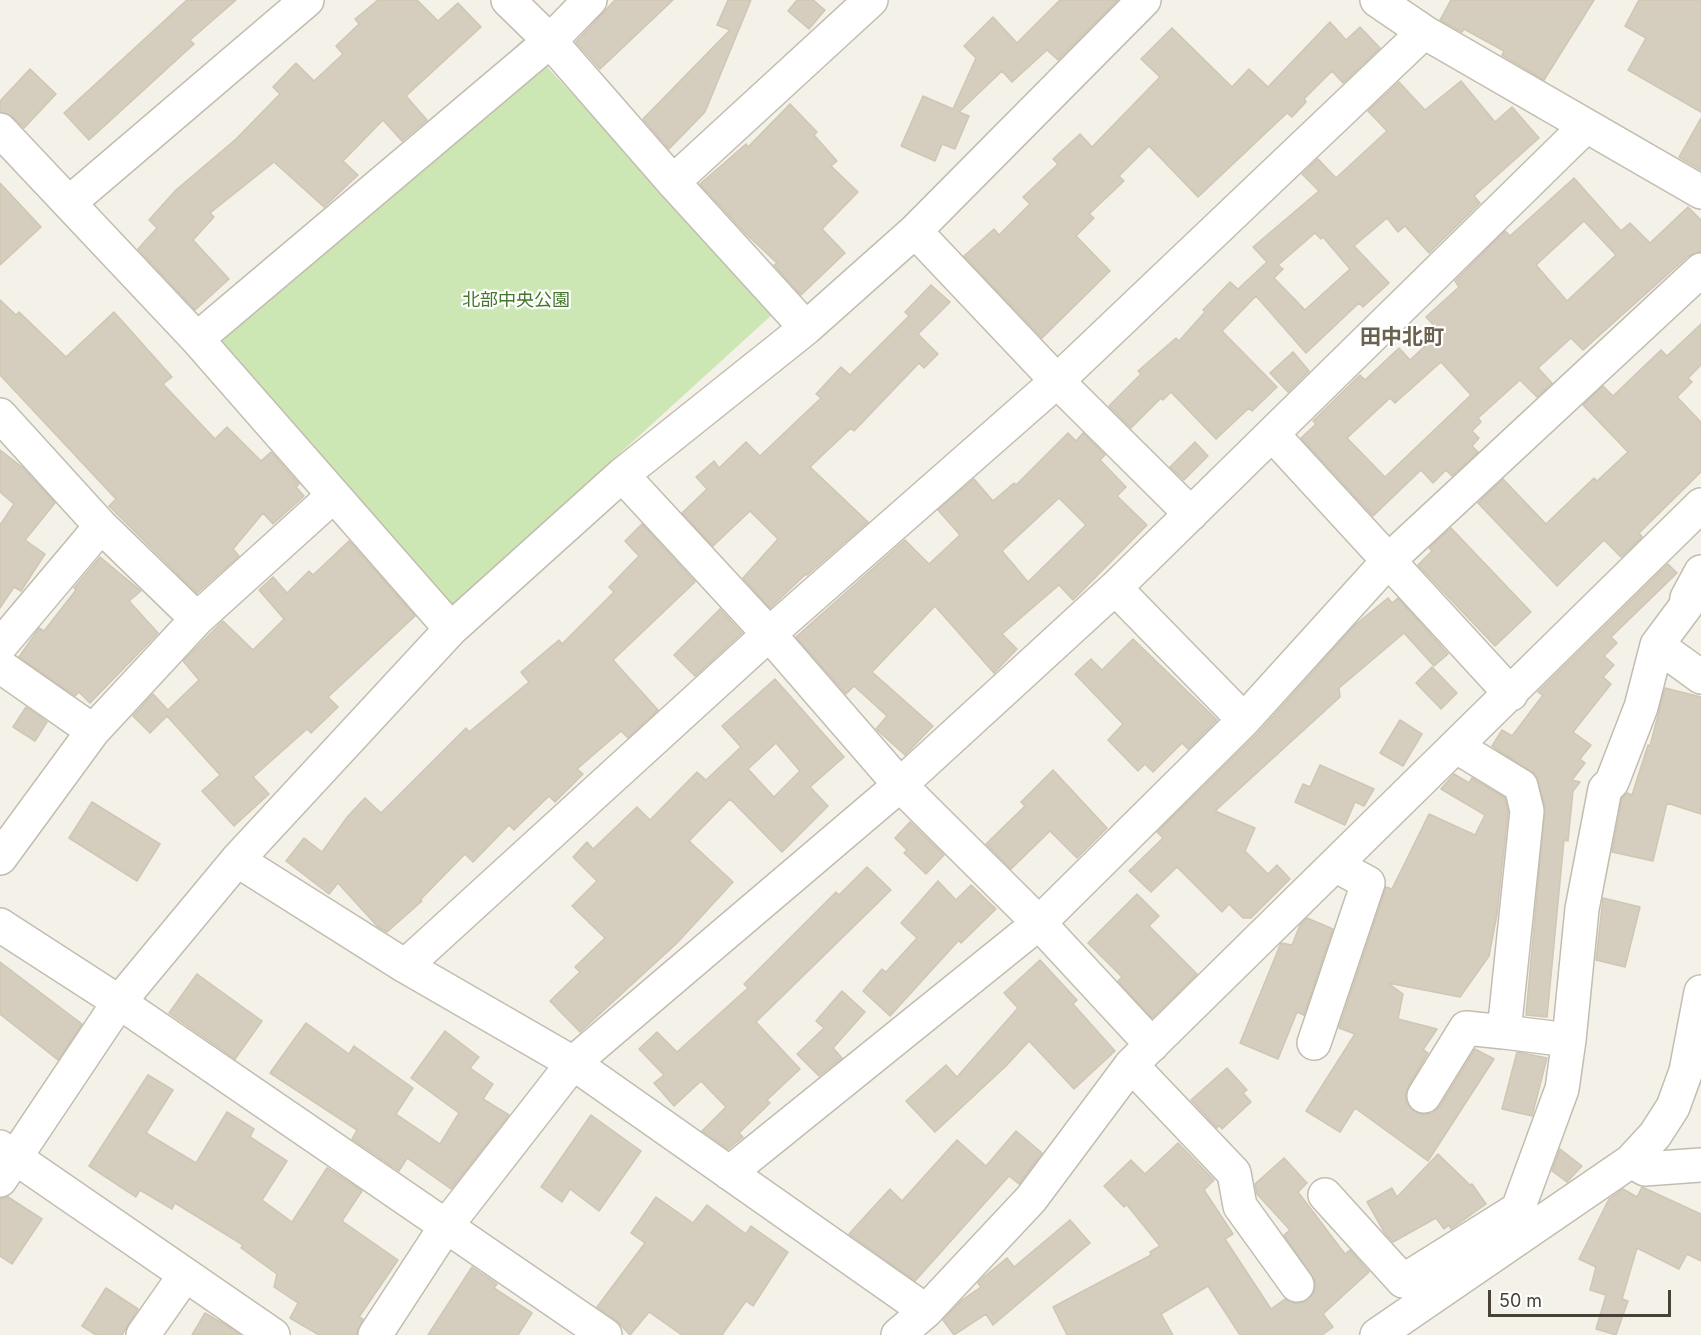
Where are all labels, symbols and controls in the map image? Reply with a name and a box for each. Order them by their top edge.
park label: 北部中央公園 [462,290,570,312]
district label: 田中北町 [1360,325,1444,351]
scale bar [1491,1278,1674,1316]
text: 50 m [1499,1290,1542,1311]

